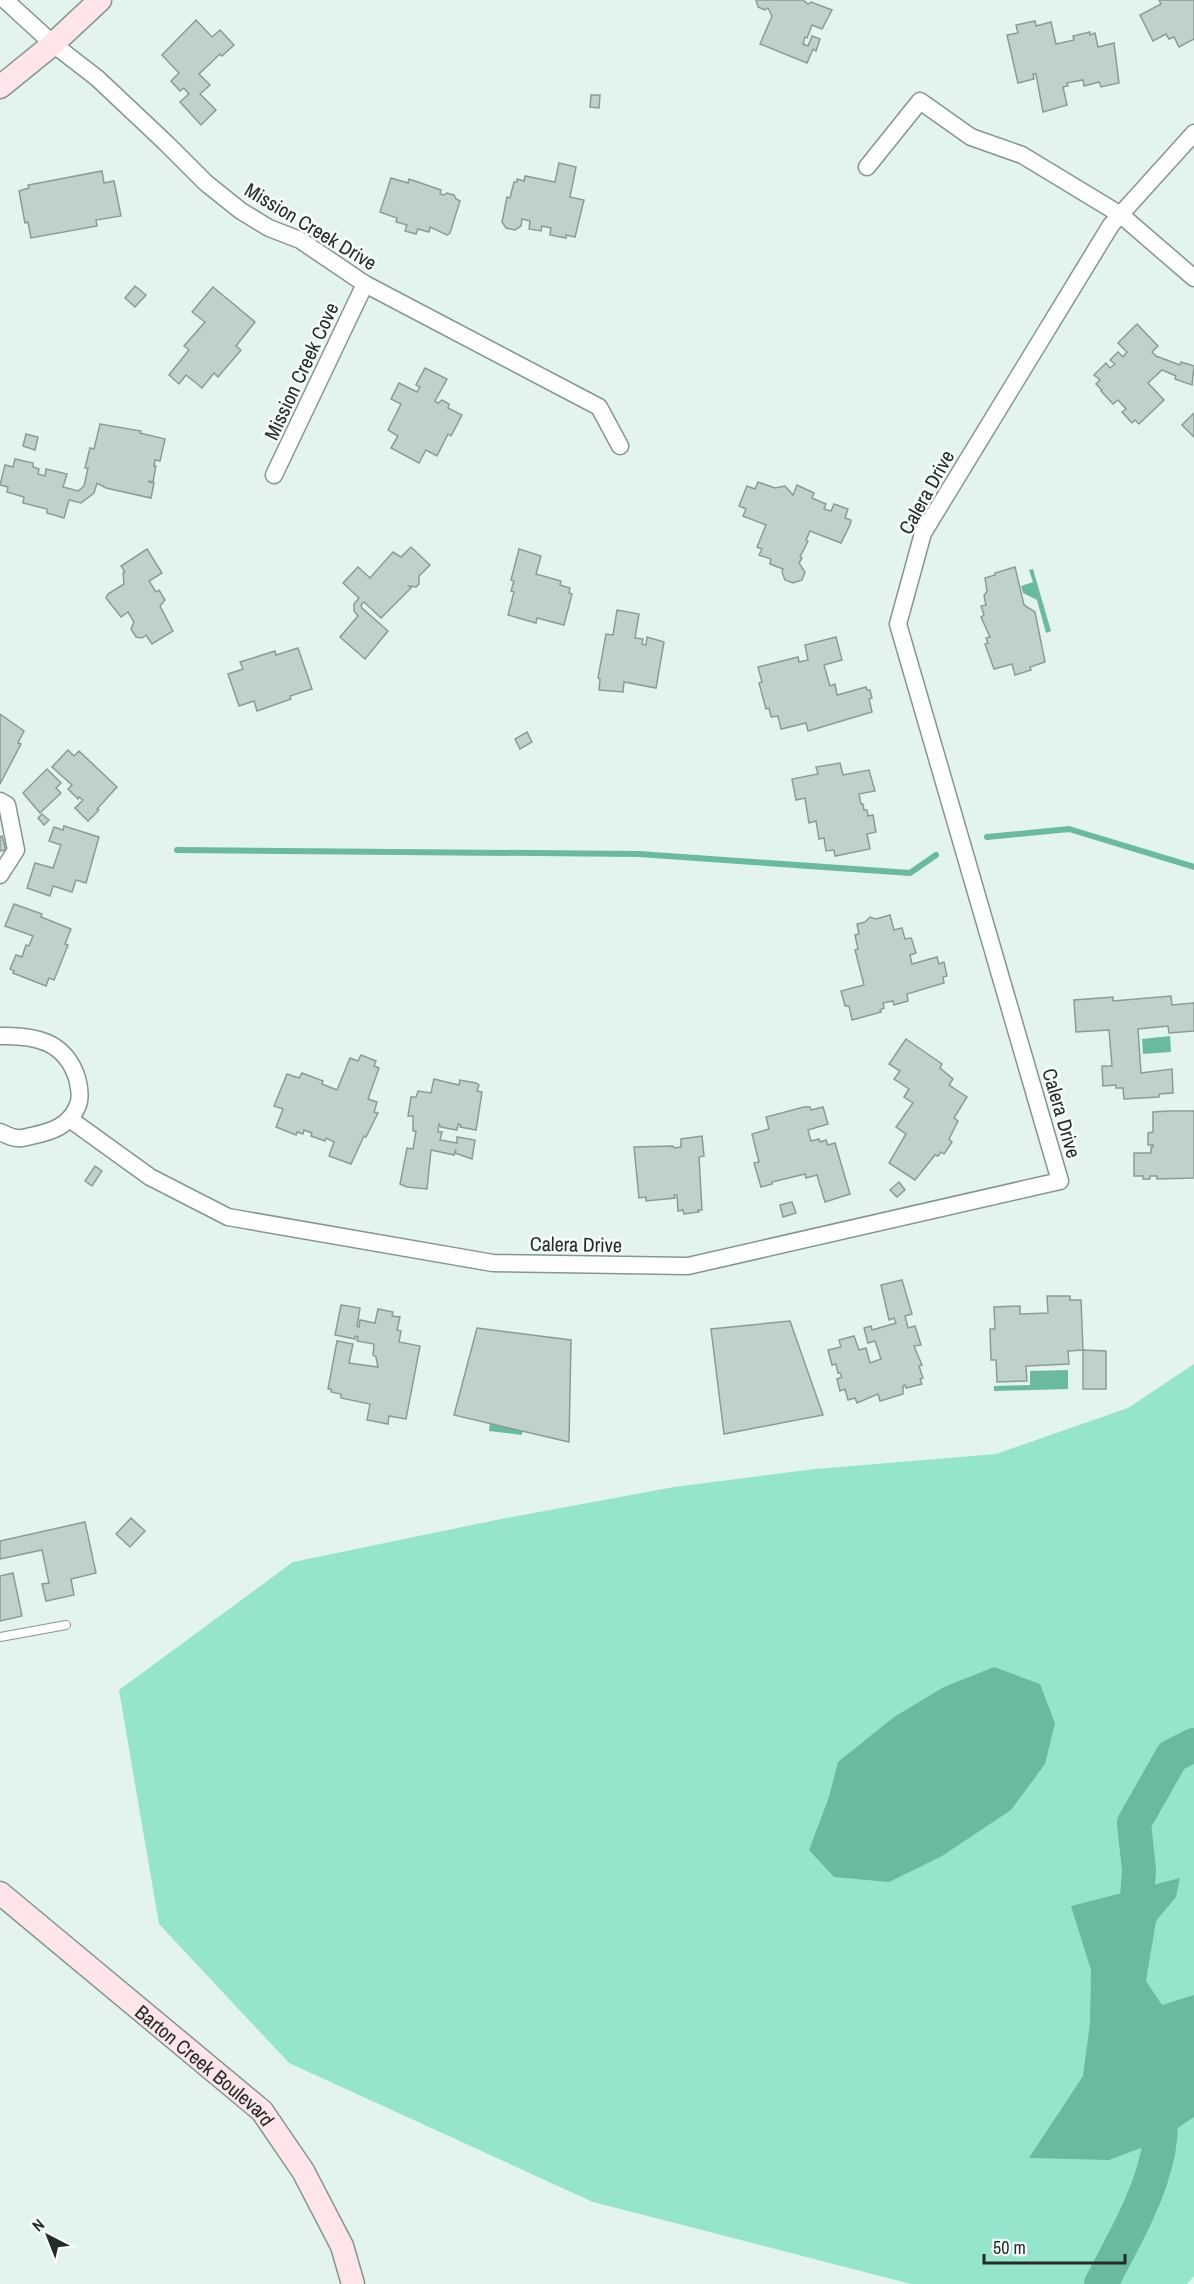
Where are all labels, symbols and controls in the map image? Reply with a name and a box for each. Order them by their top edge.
street label: Mission Creek Drive [240,176,382,276]
street label: Mission Creek Cove [257,298,345,444]
street label: Calera Drive [892,445,960,539]
street label: Calera Drive [1036,1065,1088,1161]
street label: Calera Drive [530,1230,622,1258]
street label: Barton Creek Boulevard [130,1998,281,2131]
north arrow [18,2206,78,2266]
text: N [27,2214,49,2236]
scale bar [984,2227,1125,2265]
text: 50 m [993,2235,1026,2260]

